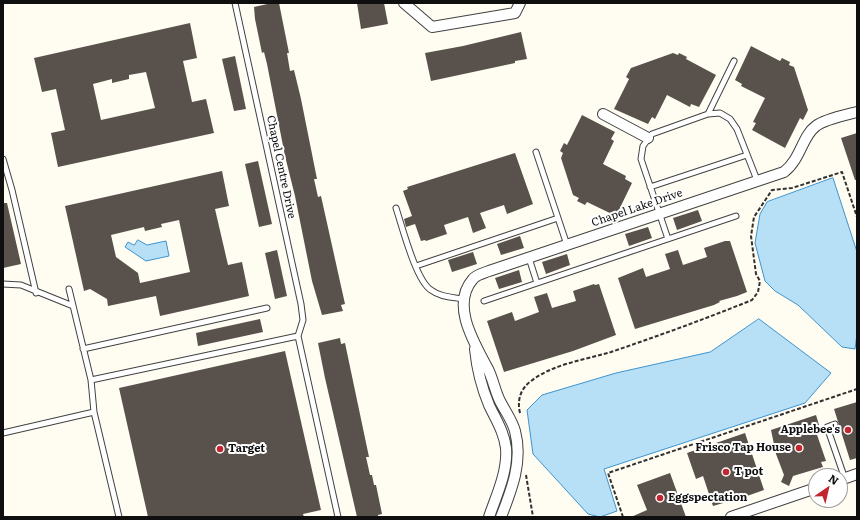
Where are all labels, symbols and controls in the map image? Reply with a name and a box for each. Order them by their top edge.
street label: Chapel Centre Drive [264,114,298,220]
street label: Chapel Lake Drive [590,186,684,230]
place label: Applebee's [780,423,840,437]
marker: Applebee's [843,425,853,435]
place label: Frisco Tap House [695,441,791,455]
place label: Target [228,442,265,456]
marker: Frisco Tap House [794,443,804,453]
marker: Target [215,444,225,454]
place label: T pot [734,465,763,479]
marker: T pot [721,467,731,477]
north arrow [808,468,848,508]
text: N [826,470,842,488]
place label: Eggspectation [668,491,747,505]
marker: Eggspectation [655,493,665,503]

